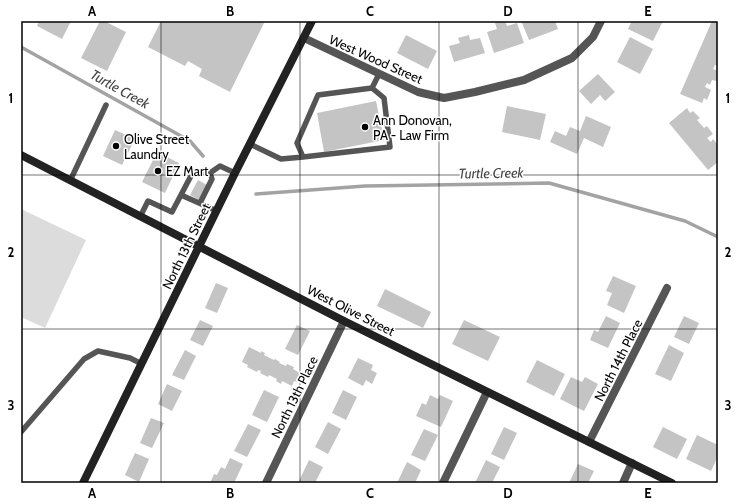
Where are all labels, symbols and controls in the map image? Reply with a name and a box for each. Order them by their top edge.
text: A [88,3,97,19]
text: B [226,3,234,19]
text: C [366,3,374,19]
text: D [503,3,513,19]
text: E [644,3,652,19]
street label: West Wood Street [327,31,426,87]
water label: Turtle Creek [87,65,154,113]
text: 1 [9,90,13,106]
text: 1 [726,90,730,106]
place label: Ann Donovan, PA - Law Firm [373,112,452,143]
marker: Ann Donovan, PA - Law Firm [360,122,370,132]
place label: Olive Street Laundry [124,131,190,162]
marker: Olive Street Laundry [111,141,121,151]
place label: EZ Mart [166,163,209,179]
water label: Turtle Creek [458,163,525,183]
marker: EZ Mart [153,166,163,176]
street label: North 13th Street [158,200,214,292]
text: 2 [8,244,15,260]
text: 2 [725,244,732,260]
street label: West Olive Street [305,281,398,339]
street label: North 14th Place [590,316,646,404]
street label: North 13th Place [267,353,321,441]
text: 3 [7,397,15,413]
text: 3 [724,397,732,413]
text: A [88,485,97,501]
text: B [226,485,234,501]
text: C [366,485,374,501]
text: D [503,485,513,501]
text: E [644,485,652,501]

